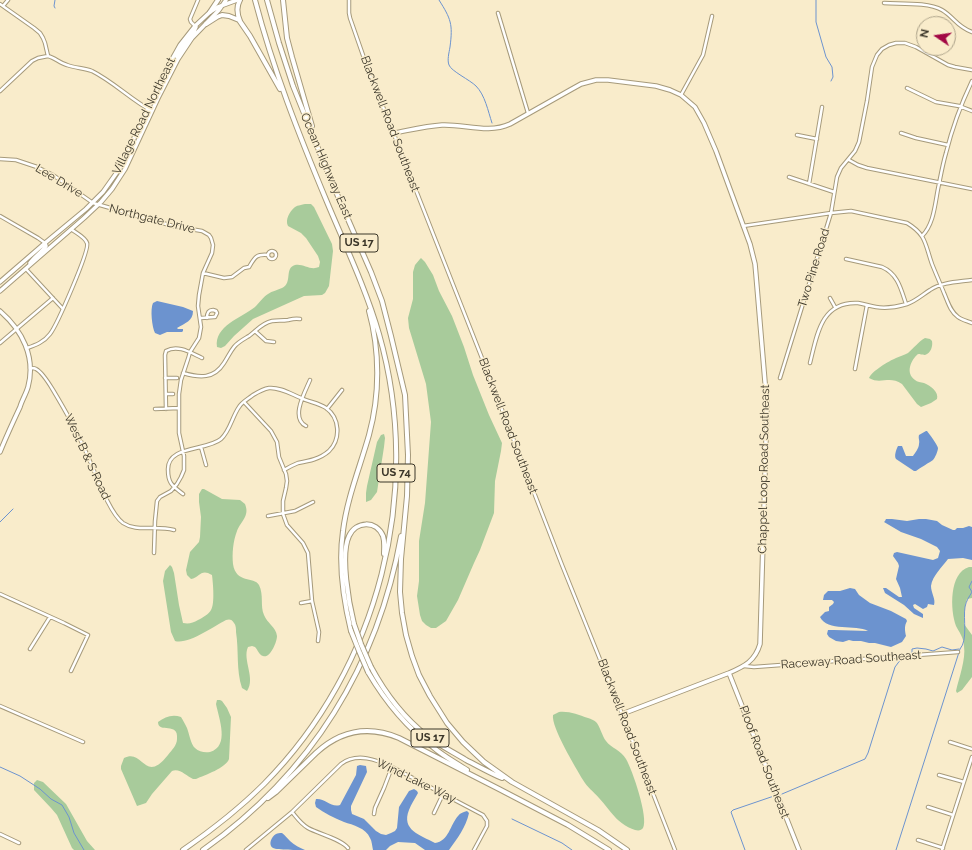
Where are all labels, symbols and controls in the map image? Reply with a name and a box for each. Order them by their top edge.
north arrow [916,16,956,56]
text: N [918,28,932,39]
street label: Blackwell Road Southeast [357,54,423,194]
street label: Village Road Northeast [109,55,179,177]
street label: Ocean Highway East [297,111,355,221]
street label: Lee Drive [33,161,85,201]
street label: Northgate Drive [108,201,196,237]
street label: Two Pine Road [795,227,833,309]
road number: US 17 [340,234,378,252]
street label: Blackwell Road Southeast [475,356,541,496]
street label: Chappel Loop Road Southeast [755,384,773,554]
street label: West B & S Road [61,412,113,502]
road number: US 74 [377,464,415,482]
street label: Raceway Road Southeast [780,648,922,672]
street label: Blackwell Road Southeast [594,657,660,797]
street label: Ploof Road Southeast [736,704,792,820]
road number: US 17 [411,729,449,747]
street label: Wind Lake Way [374,755,458,807]

